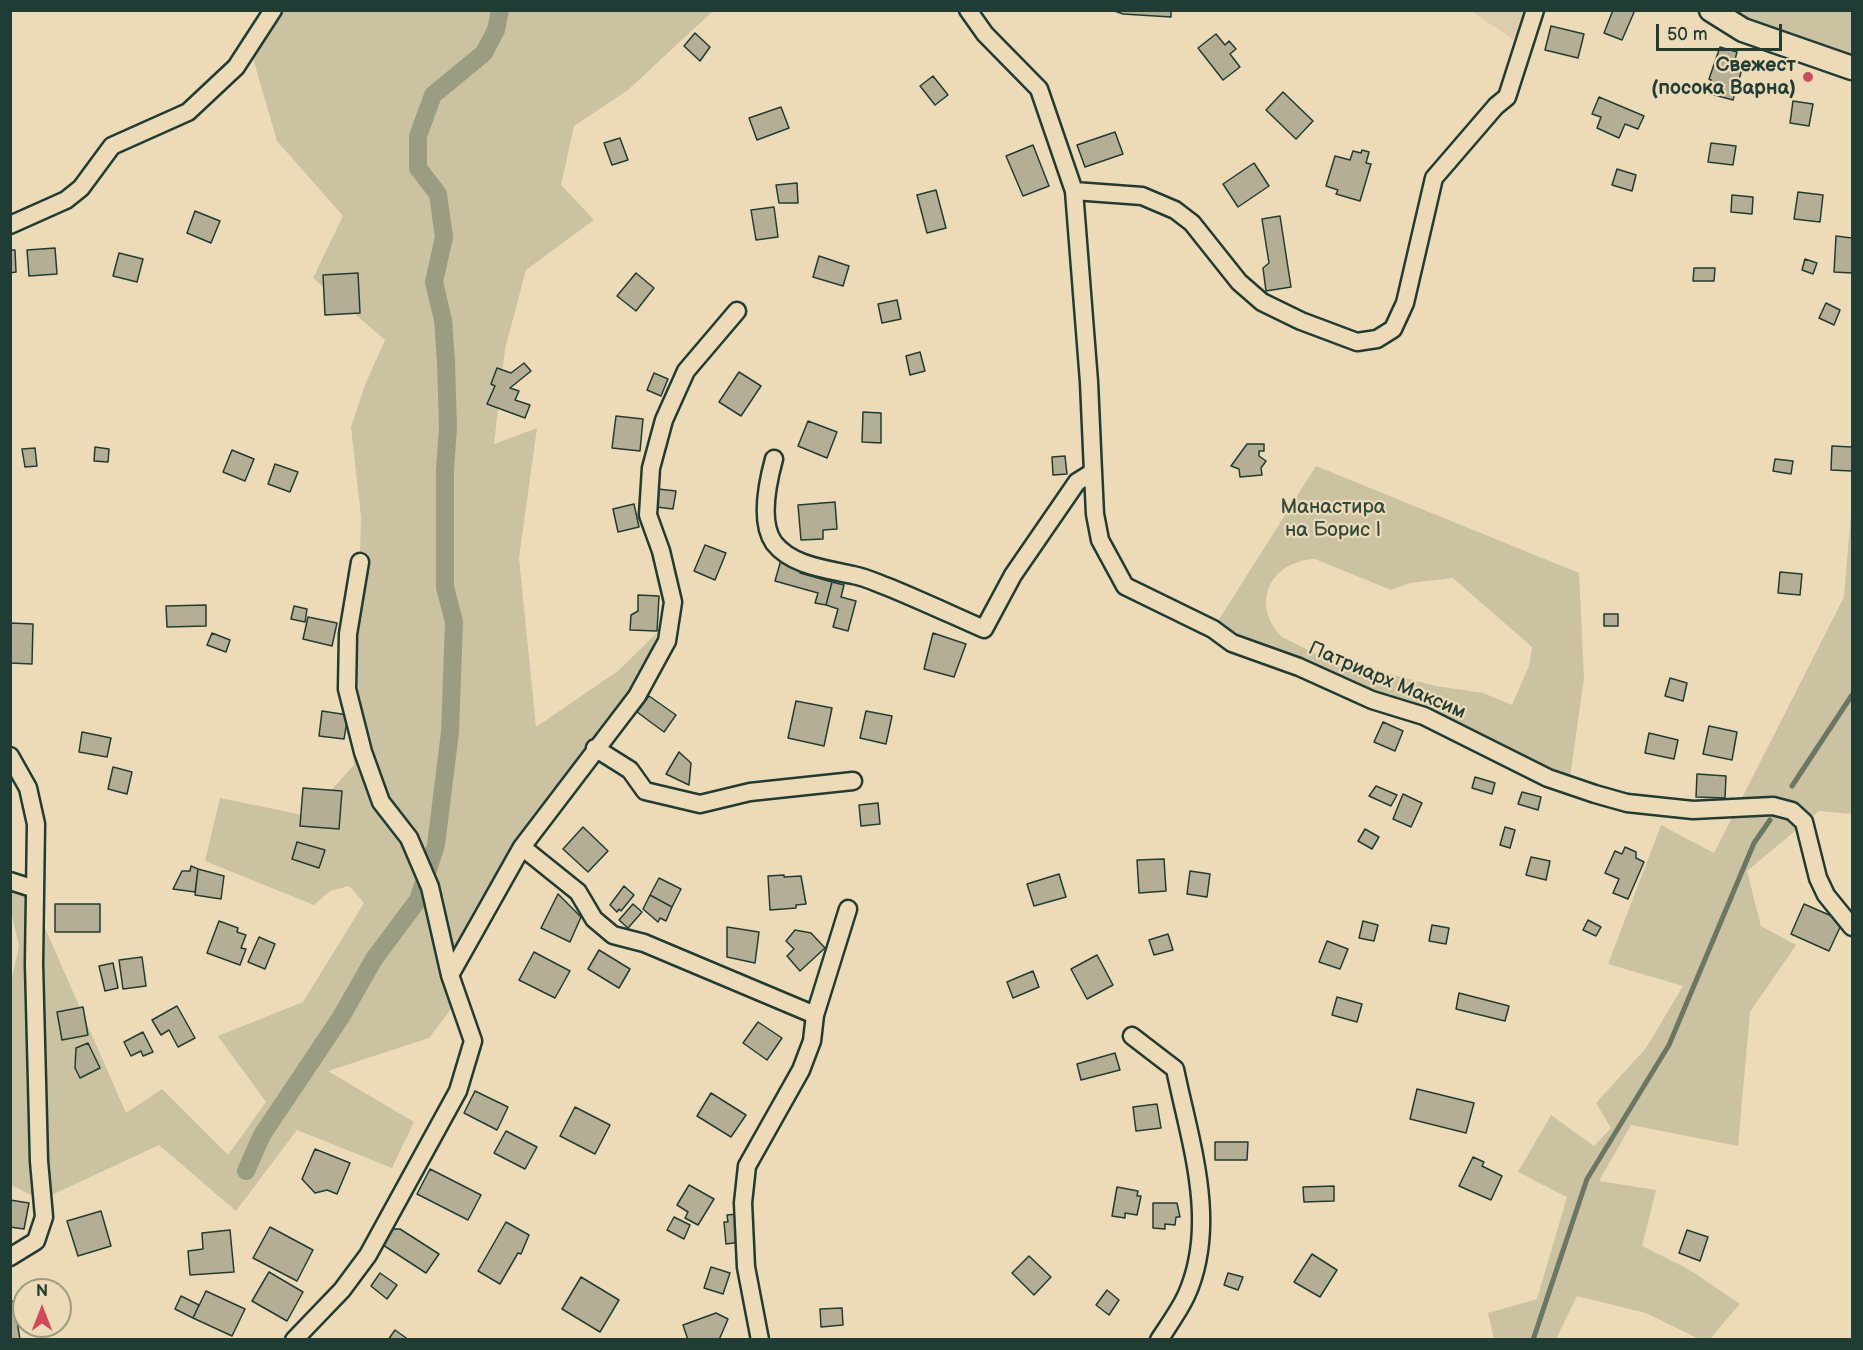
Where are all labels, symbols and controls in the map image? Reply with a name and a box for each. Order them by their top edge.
scale bar [1659,12,1785,50]
text: 50 m [1667,24,1708,45]
place label: Свежест (посока Варна) [1651,54,1796,101]
marker: Свежест (посока Варна) [1801,70,1815,84]
park label: Манастира на Борис І [1280,496,1386,543]
street label: Патриарх Максим [1305,637,1469,725]
north arrow [12,1278,72,1338]
text: N [36,1282,48,1301]

